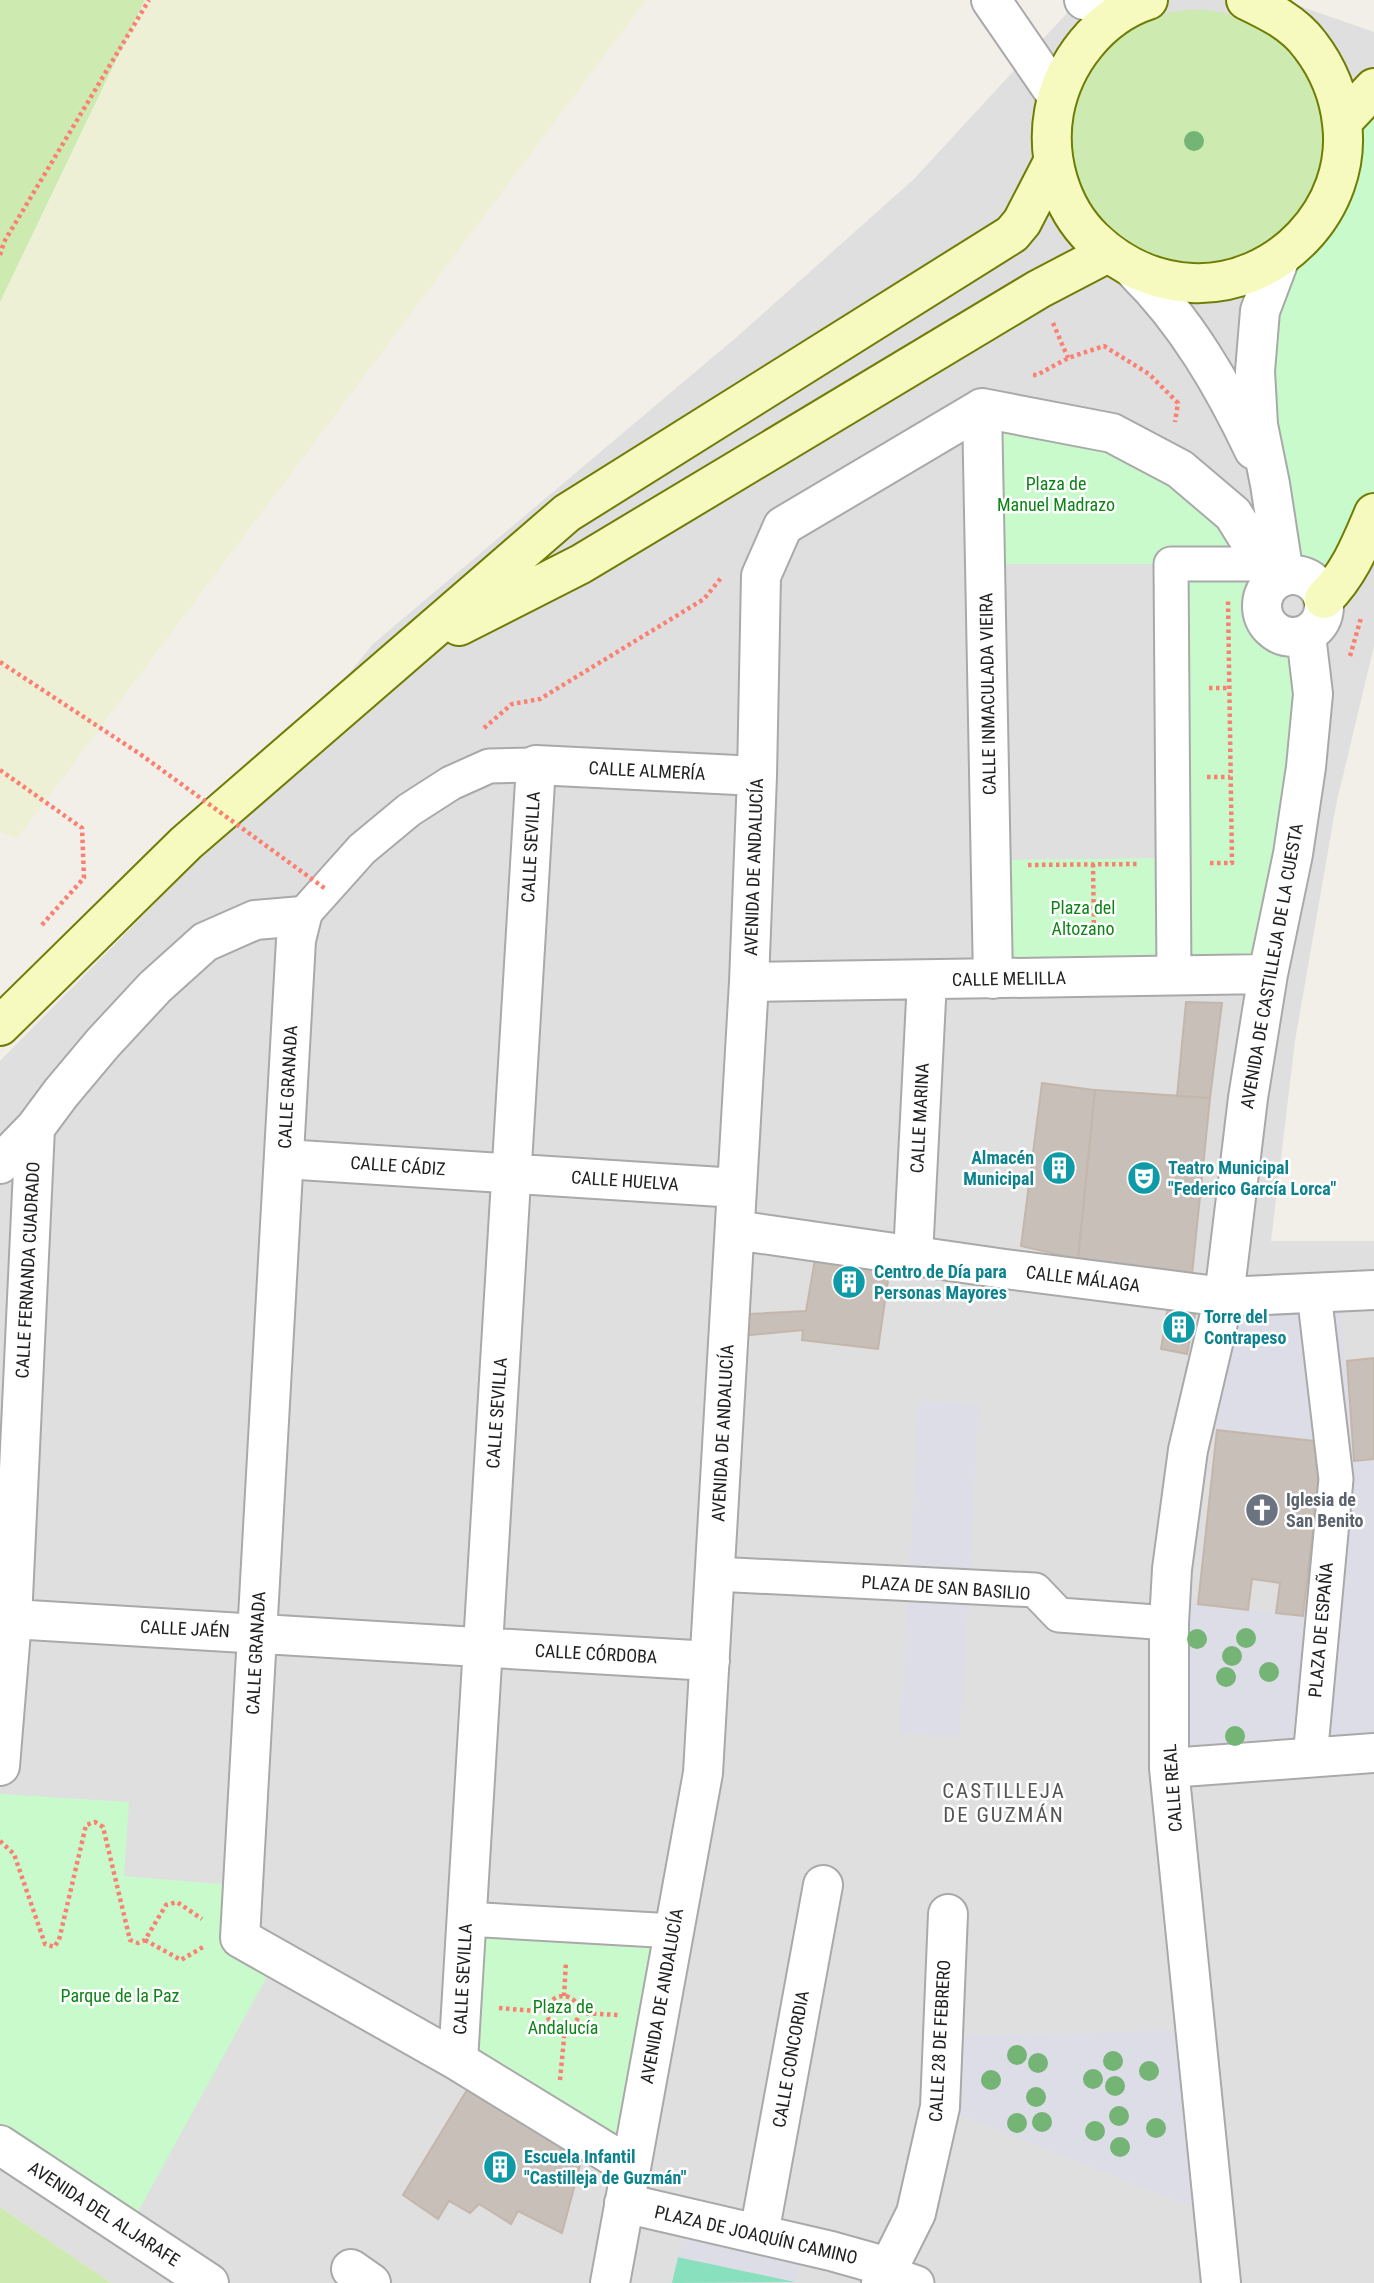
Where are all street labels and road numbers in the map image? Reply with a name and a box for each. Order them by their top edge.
street label: CALLE INMACULADA VIEIRA [975,592,1000,795]
street label: CALLE ALMERÍA [588,757,707,784]
street label: AVENIDA DE ANDALUCÍA [740,777,767,956]
street label: CALLE SEVILLA [517,790,544,903]
street label: AVENIDA DE CASTILLEJA DE LA CUESTA [1236,821,1307,1110]
street label: CALLE MELILLA [952,967,1067,990]
street label: CALLE GRANADA [274,1024,301,1149]
street label: CALLE MARINA [906,1062,933,1174]
street label: CALLE CÁDIZ [350,1152,446,1179]
street label: CALLE FERNANDA CUADRADO [11,1161,44,1379]
street label: CALLE HUELVA [571,1166,680,1195]
street label: CALLE MÁLAGA [1025,1261,1142,1296]
street label: AVENIDA DE ANDALUCÍA [707,1343,738,1522]
street label: CALLE SEVILLA [482,1356,511,1469]
street label: PLAZA DE ESPAÑA [1304,1561,1337,1698]
street label: PLAZA DE SAN BASILIO [861,1571,1031,1604]
street label: CALLE GRANADA [242,1590,269,1715]
street label: CALLE JAÉN [140,1616,230,1641]
street label: CALLE CÓRDOBA [534,1640,658,1667]
street label: CALLE REAL [1159,1743,1186,1833]
street label: AVENIDA DE ANDALUCÍA [636,1906,687,2085]
street label: CALLE SEVILLA [449,1922,476,2035]
street label: CALLE 28 DE FEBRERO [925,1959,954,2123]
street label: CALLE CONCORDIA [768,1988,813,2129]
street label: AVENIDA DEL ALJARAFE [25,2157,184,2270]
street label: PLAZA DE JOAQUÍN CAMINO [653,2201,860,2268]

